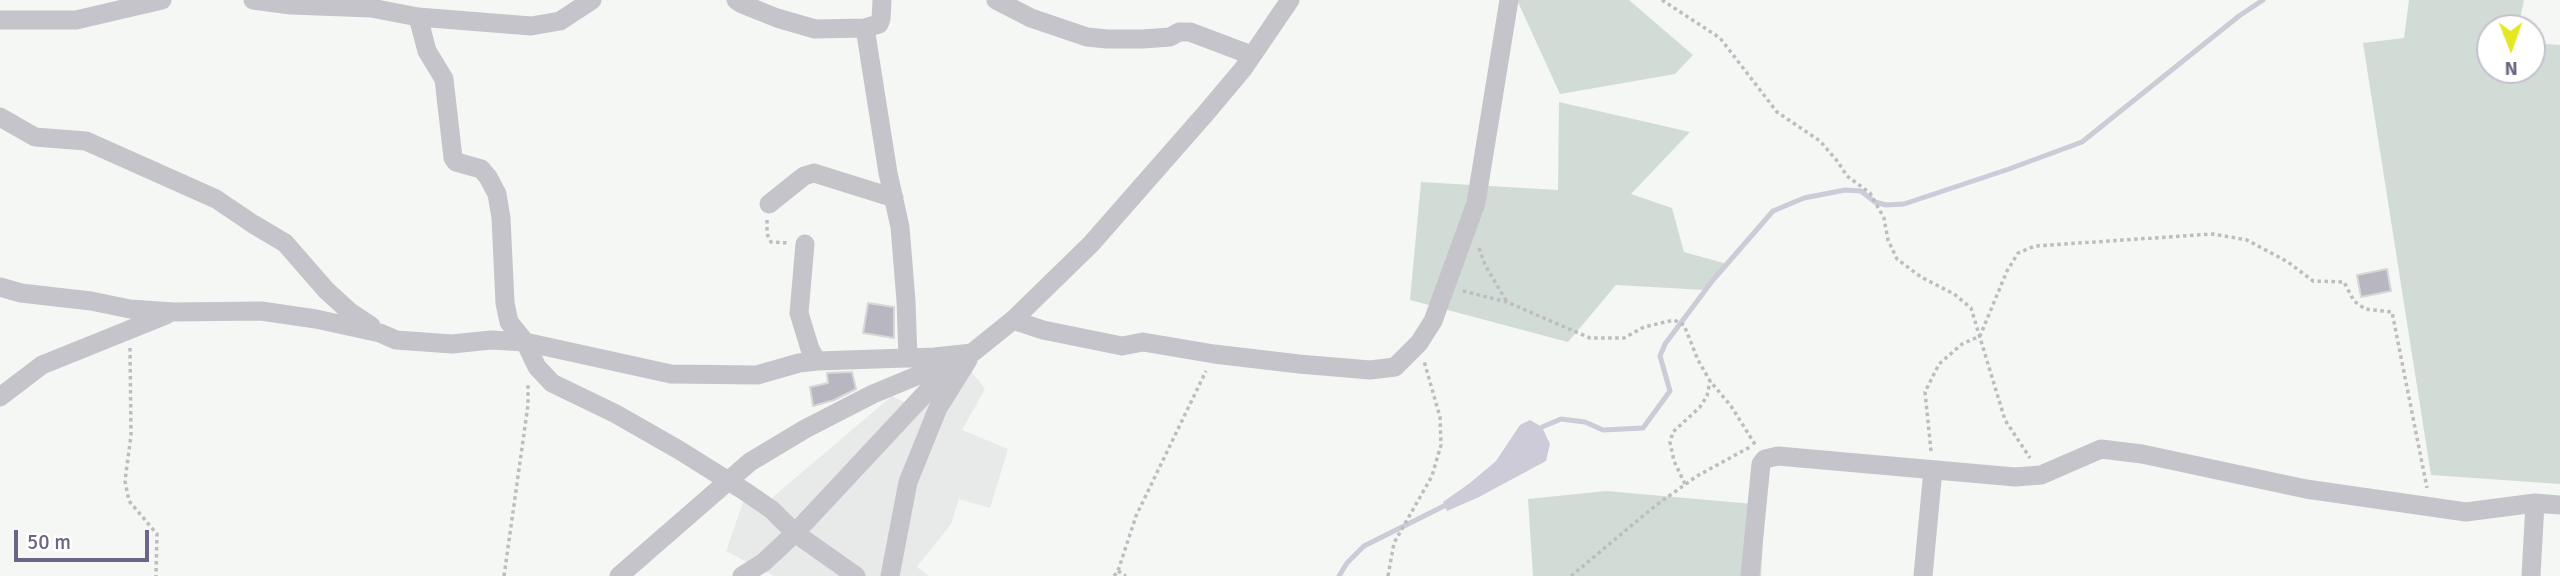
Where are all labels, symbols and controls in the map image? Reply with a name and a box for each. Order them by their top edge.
north arrow [2476,14,2546,84]
text: N [2505,56,2518,80]
scale bar [18,516,152,560]
text: 50 m [27,529,71,555]

